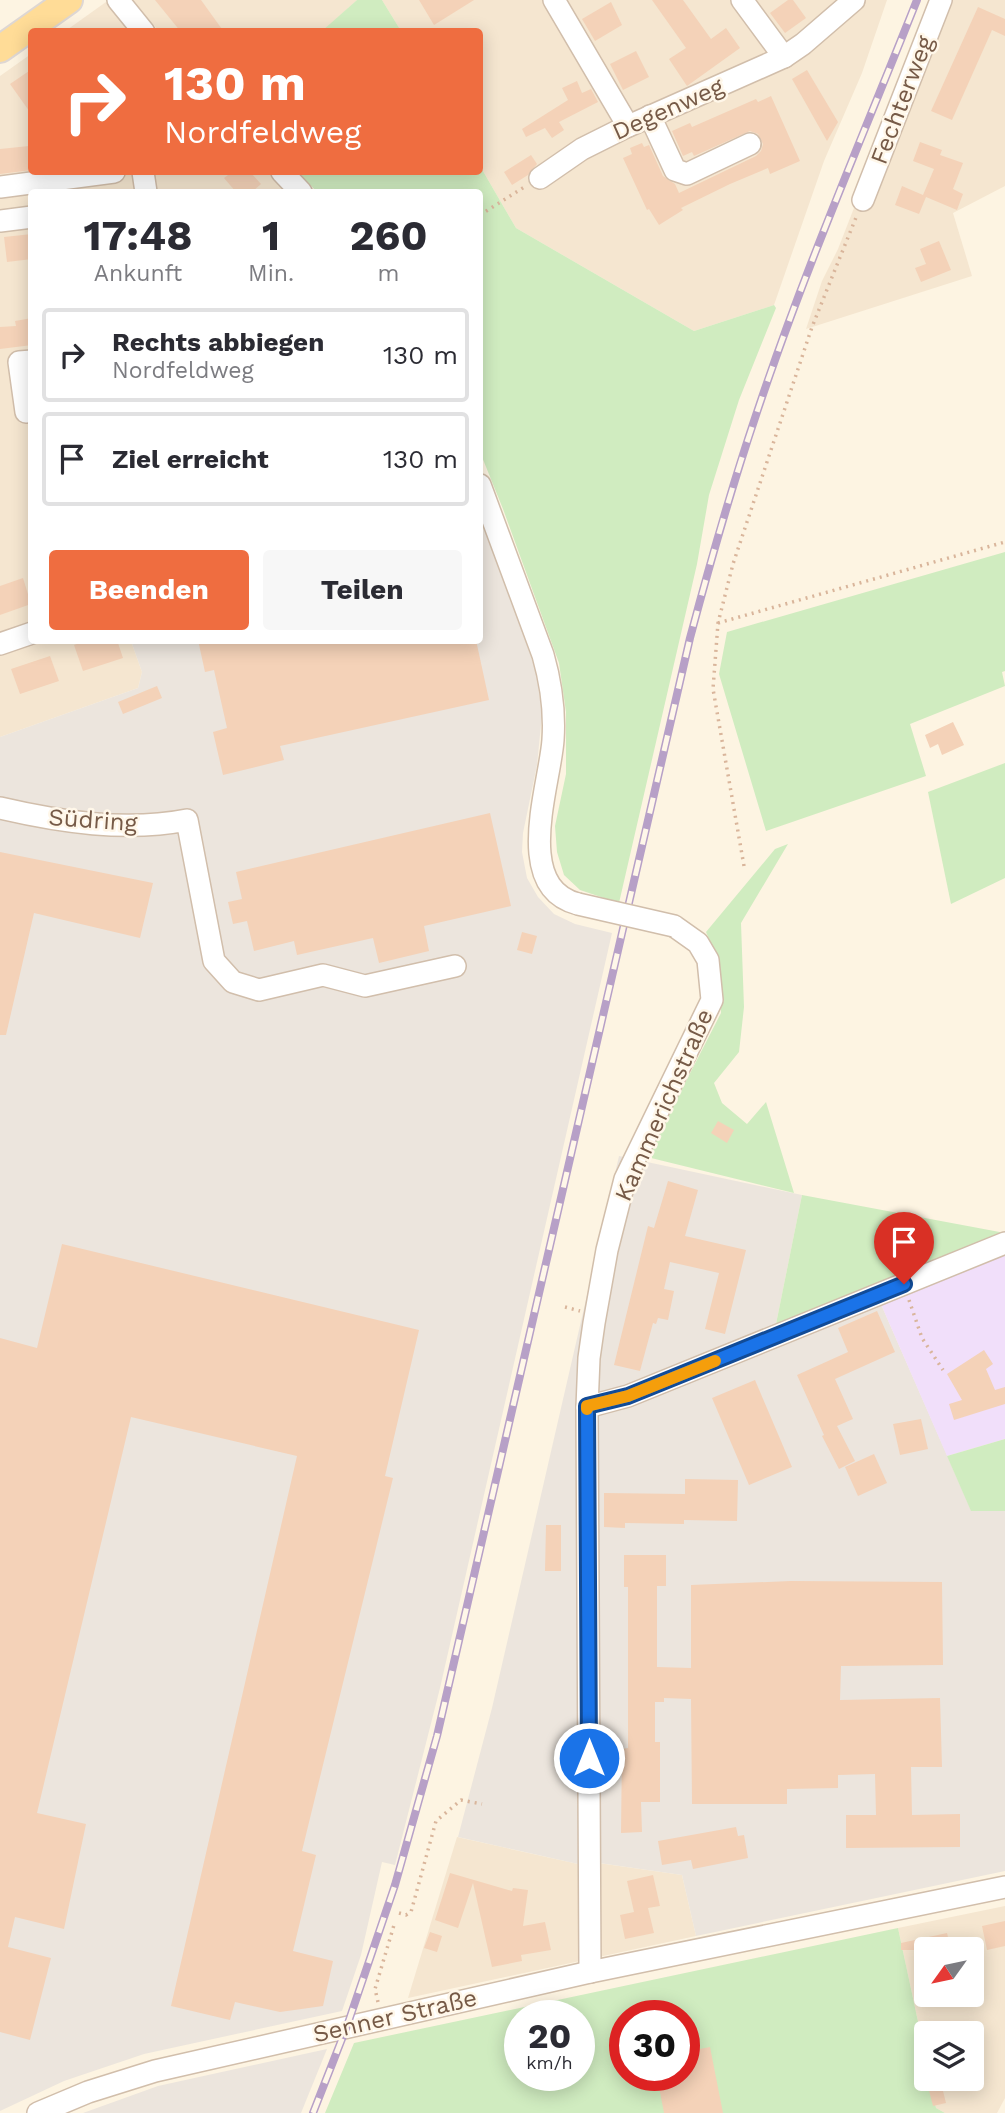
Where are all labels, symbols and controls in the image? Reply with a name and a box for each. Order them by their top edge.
street label: Fechterweg [865,32,939,168]
text: 130 m [164,54,306,112]
icon: right [49,56,140,147]
street label: Degenweg [608,72,728,146]
text: Nordfeldweg [164,113,361,151]
text: 17:48 [83,211,193,260]
text: 1 [262,211,280,260]
text: 260 [350,211,428,260]
text: Ankunft [94,260,182,287]
text: Min. [248,260,294,287]
text: m [378,260,400,287]
text: Rechts abbiegen [112,327,324,357]
icon: right [53,336,91,374]
text: 130 m [383,340,458,370]
text: Nordfeldweg [112,357,254,384]
icon: arrive [53,440,91,478]
text: Ziel erreicht [112,444,269,474]
text: 130 m [383,444,458,474]
button: Beenden [49,550,249,630]
button: Teilen [263,550,462,630]
street label: Südring [48,803,139,837]
street label: Kammerichstraße [609,1005,719,1205]
pin [874,1212,934,1284]
icon: arrive [885,1223,923,1261]
position arrow [552,1721,626,1795]
north arrow [914,1937,984,2007]
map controls [914,1937,984,2091]
street label: Senner Straße [310,1984,480,2048]
speed limit sign: 30 [609,2000,700,2091]
text: 20 [528,2015,571,2057]
button: layers [914,2021,984,2091]
text: km/h [526,2052,573,2073]

